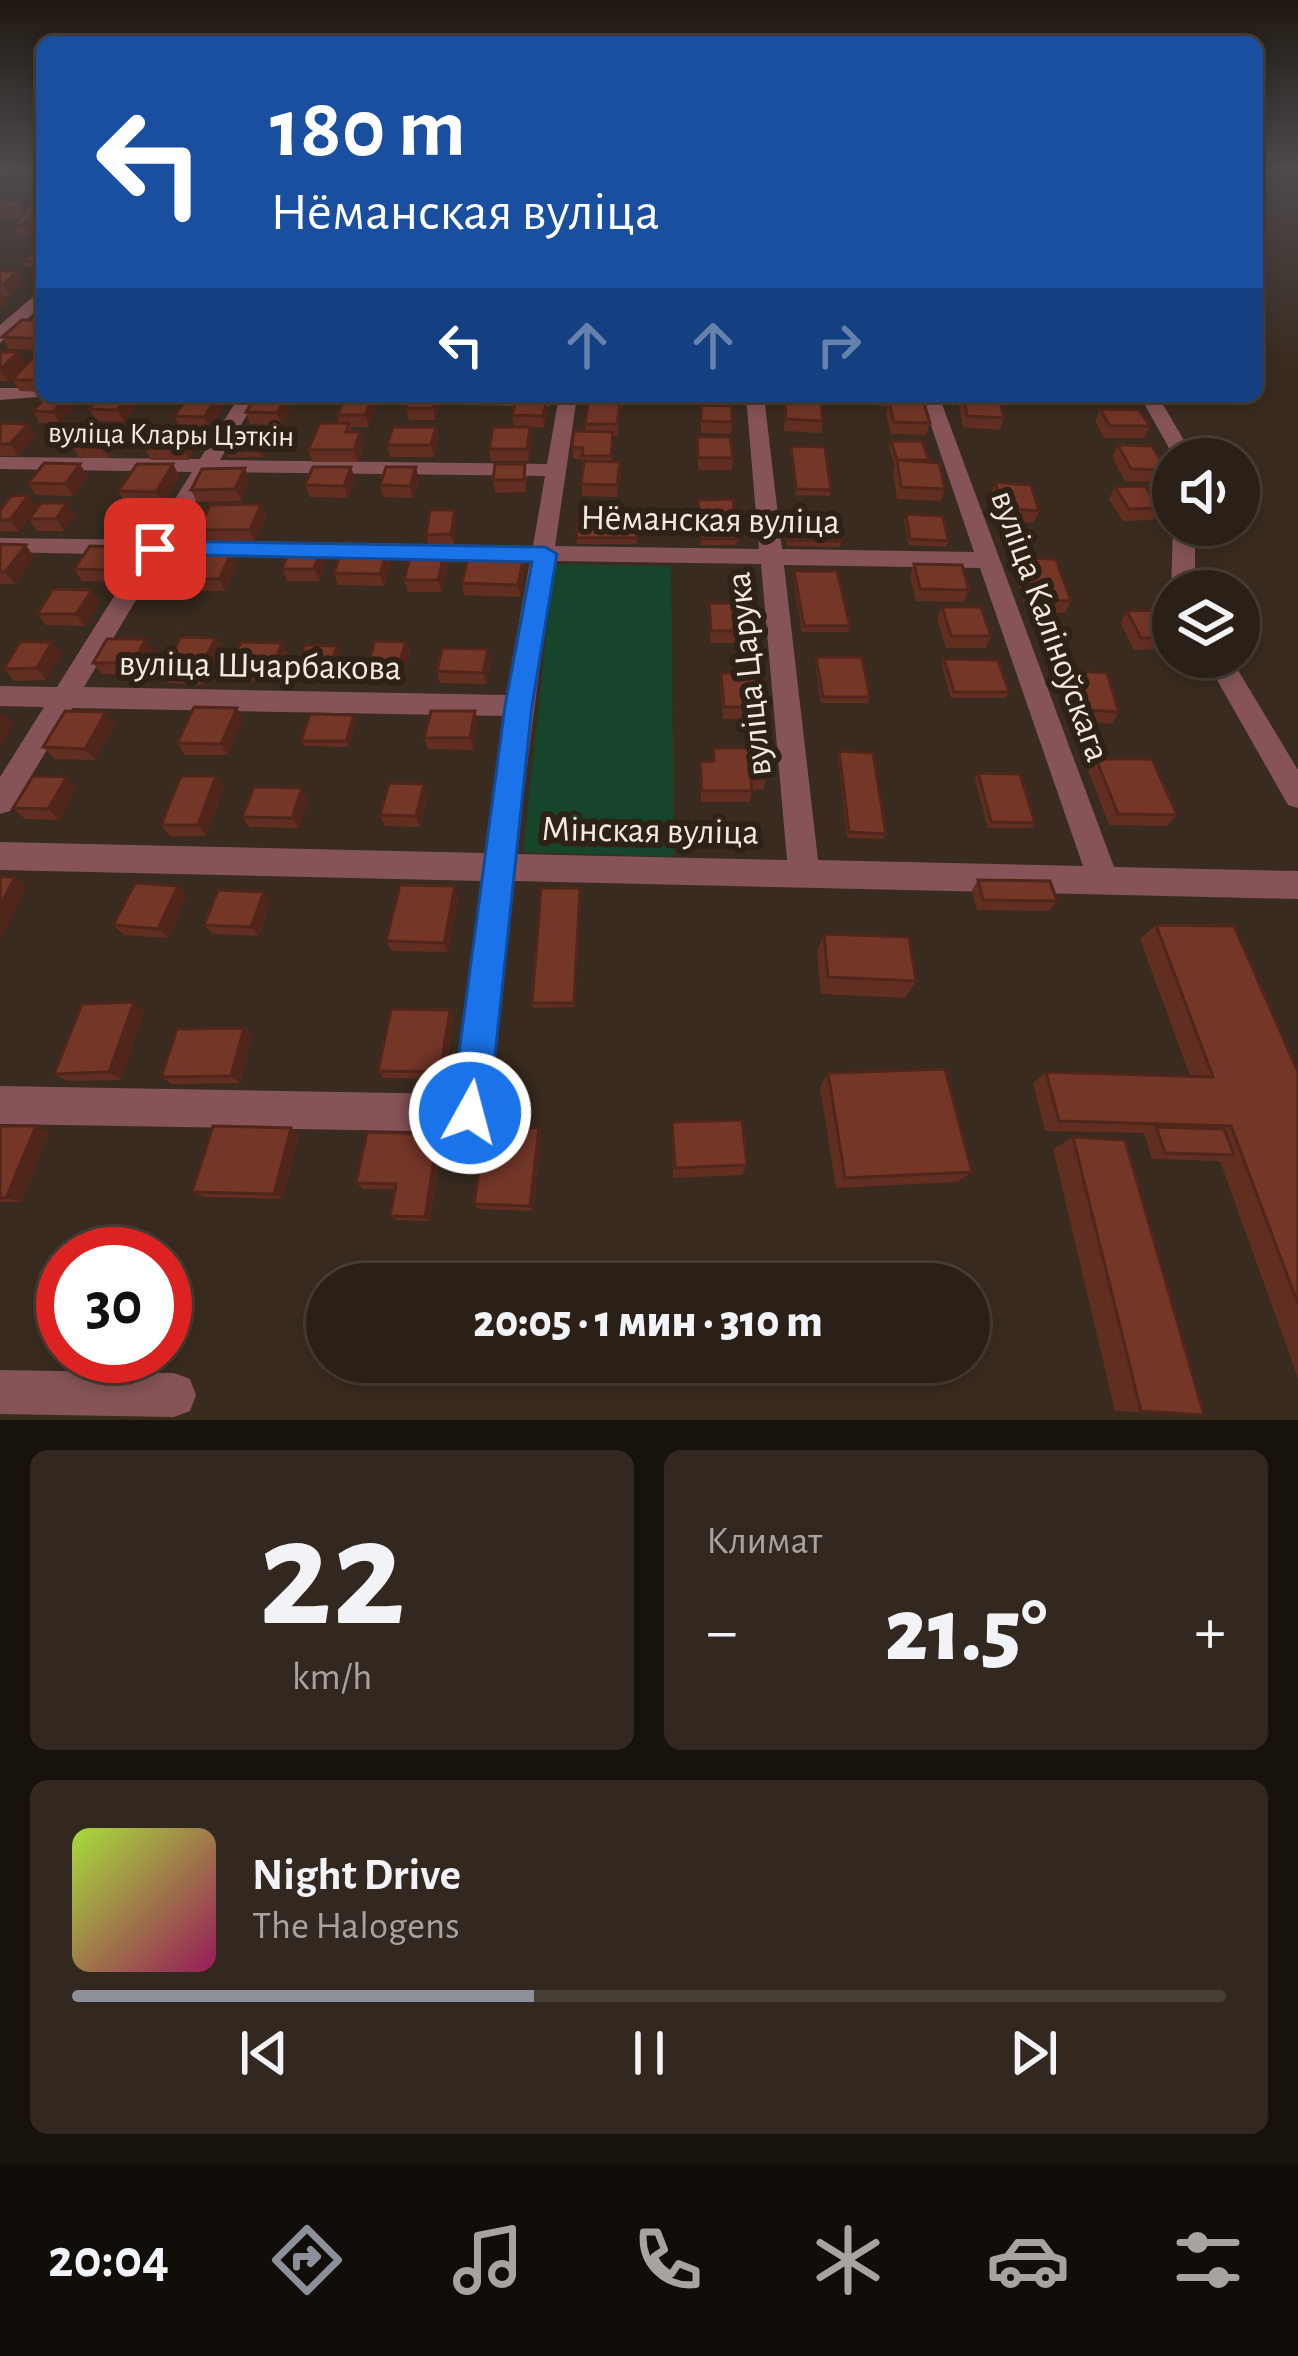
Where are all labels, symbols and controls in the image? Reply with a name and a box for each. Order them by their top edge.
icon: left [72,84,228,240]
text: 180 m [270,88,466,172]
text: Нёманская вуліца [270,186,660,240]
icon: left [428,312,494,378]
icon: ahead [554,312,620,378]
icon: ahead [680,312,746,378]
icon: right [806,312,872,378]
street label: вуліца Клары Цэткін [48,418,294,452]
map controls [1152,438,1260,678]
button: sound [1152,438,1260,546]
street label: вуліца Каліноўскага [984,486,1116,766]
pin [104,498,206,600]
street label: Нёманская вуліца [580,500,840,540]
icon: arrive [122,516,188,582]
street label: вуліца Царука [720,570,778,778]
button: layers [1152,570,1260,678]
street label: вуліца Шчарбакова [118,646,402,686]
street label: Мінская вуліца [541,811,759,851]
position arrow [407,1050,533,1176]
speed limit sign: 30 [36,1227,192,1383]
text: 20:05 · 1 мин · 310 m [473,1300,823,1345]
text: 22 [259,1498,405,1654]
text: Климат [706,1522,822,1561]
text: 21.5° [885,1587,1047,1677]
text: − [706,1599,738,1665]
text: + [1194,1599,1226,1665]
text: km/h [292,1658,372,1697]
text: Night Drive [252,1853,461,1898]
text: The Halogens [252,1907,460,1946]
icon: previous [231,2020,297,2086]
icon: pause [616,2020,682,2086]
icon: next [1001,2020,1067,2086]
icon: directions [265,2218,349,2302]
icon: music [446,2218,530,2302]
icon: phone [626,2218,710,2302]
icon: climate [806,2218,890,2302]
icon: car [986,2218,1070,2302]
icon: filters [1166,2218,1250,2302]
text: 20:04 [48,2233,169,2287]

